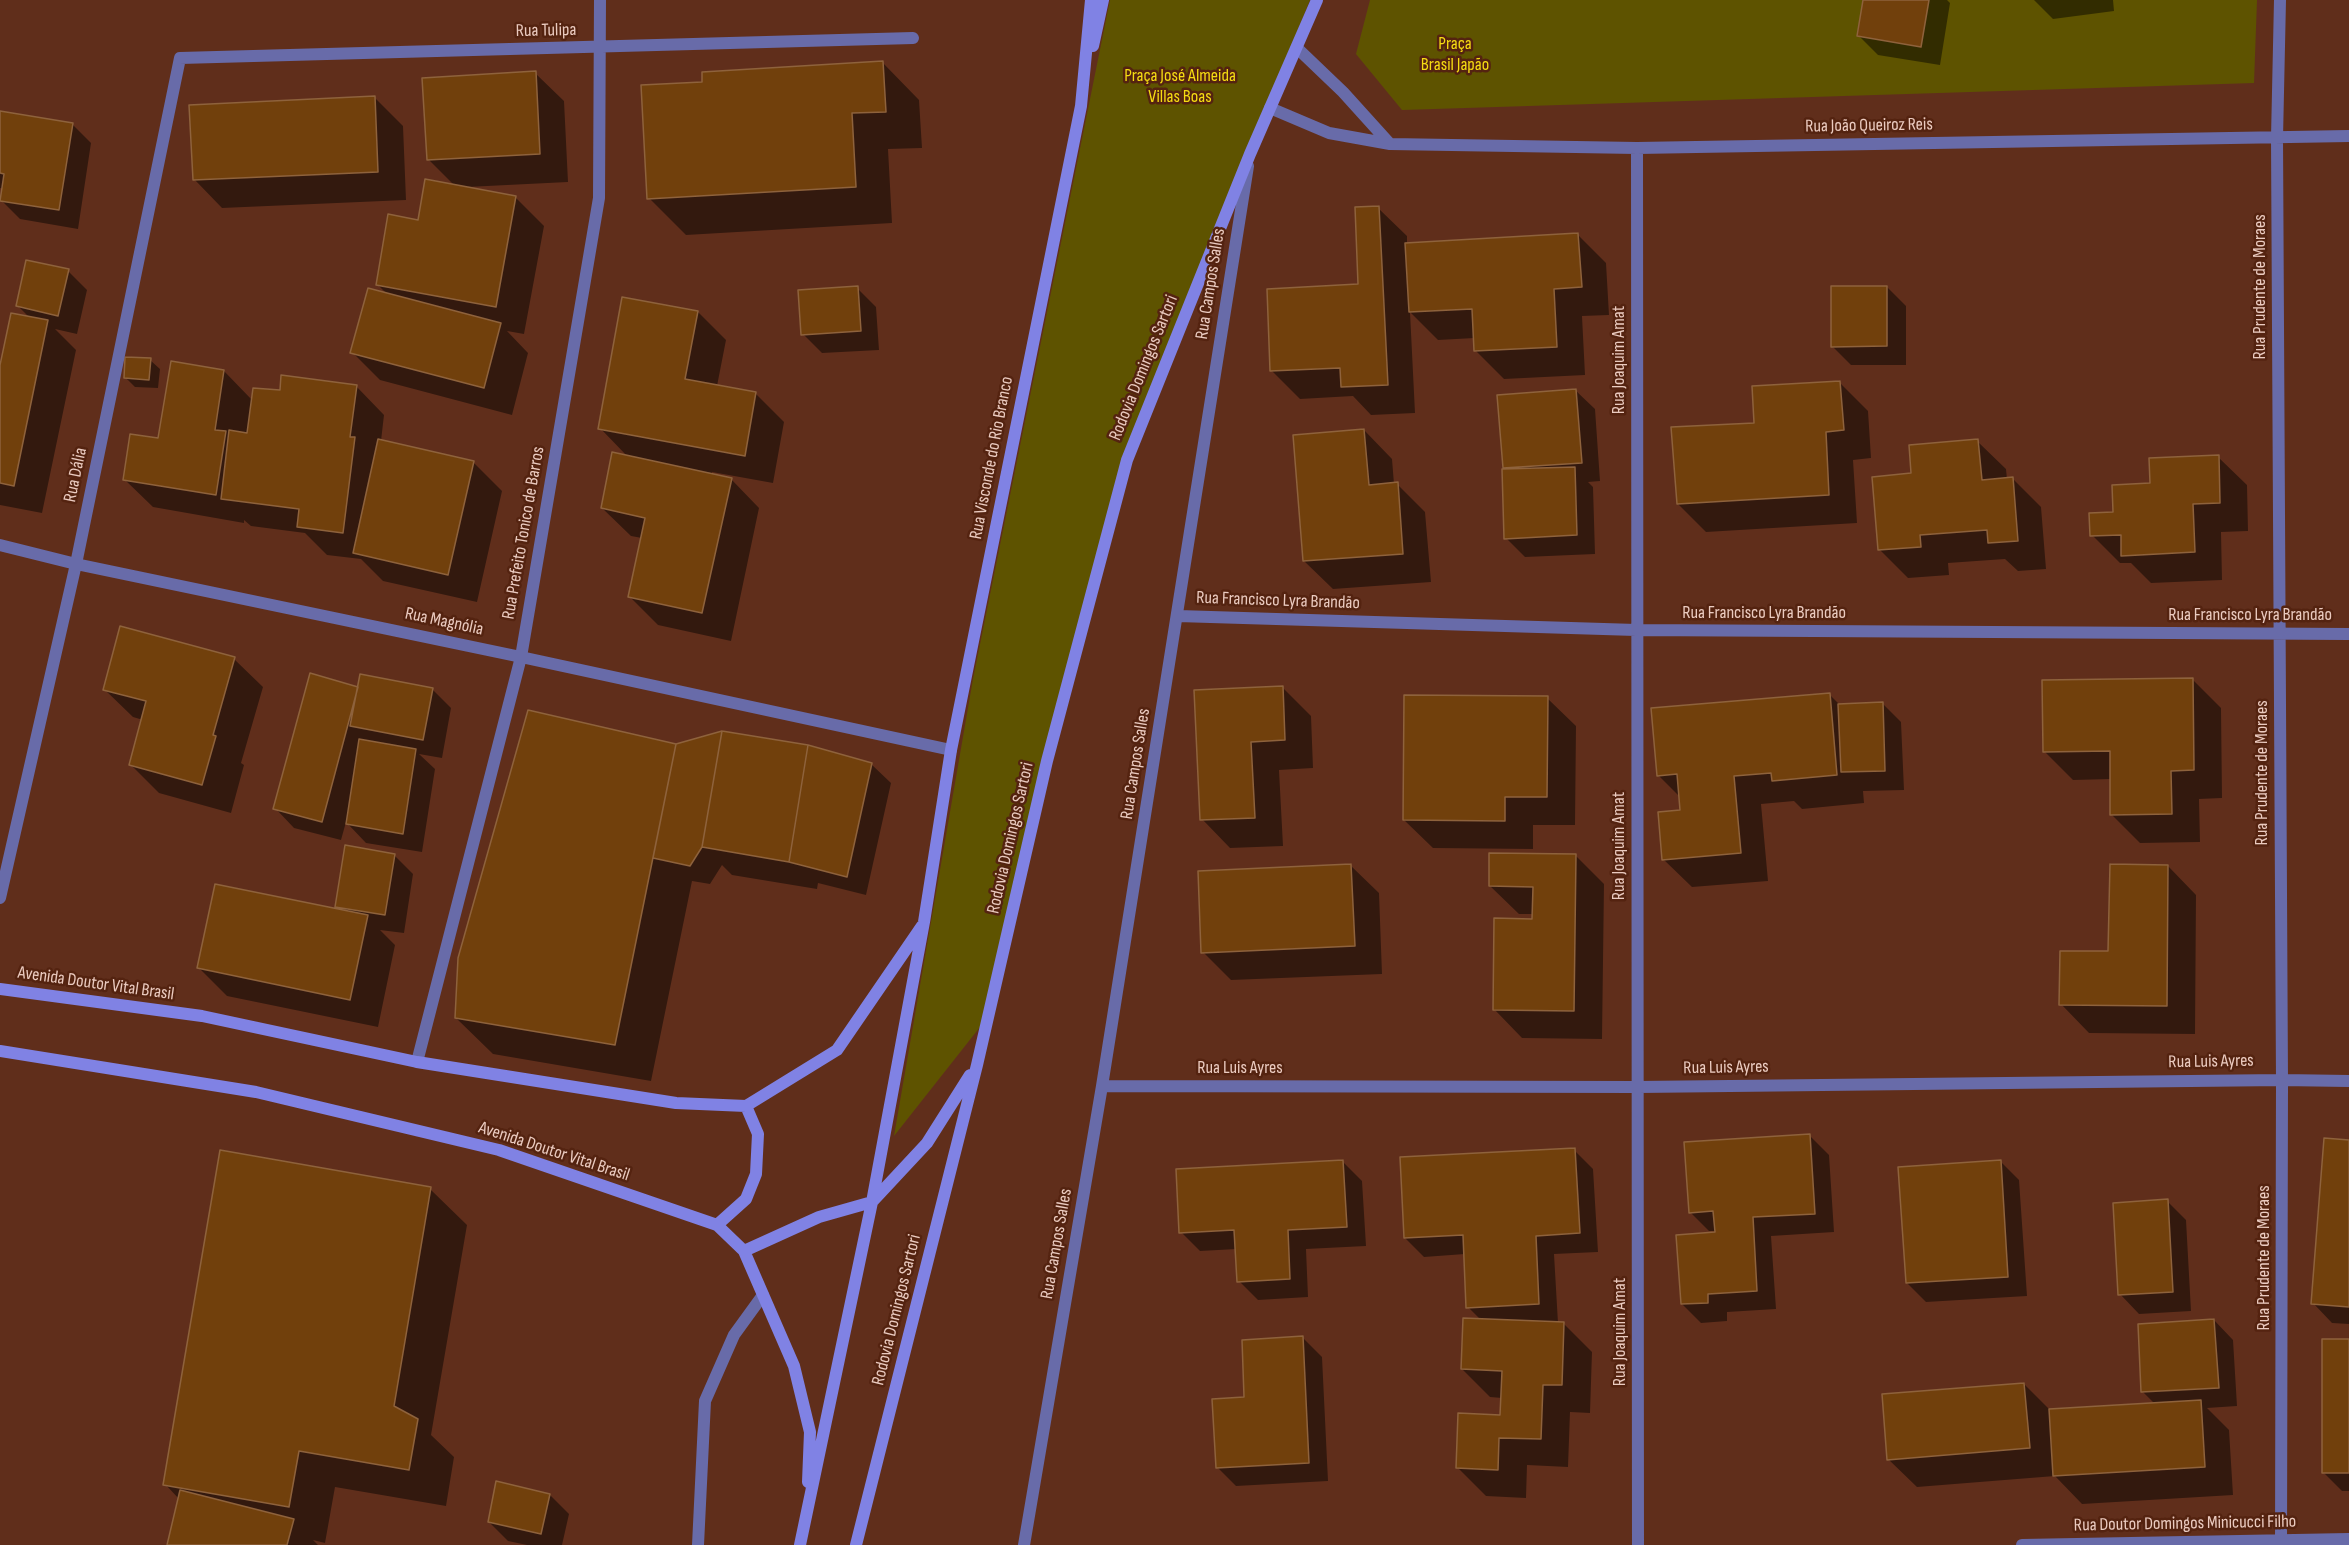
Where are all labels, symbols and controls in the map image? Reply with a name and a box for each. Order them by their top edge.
street label: Rua Tulipa [516,20,576,42]
park label: Praça Brasil Japão [1421,33,1489,76]
park label: Praça José Almeida Villas Boas [1124,65,1236,107]
street label: Rua João Queiroz Reis [1805,114,1933,138]
street label: Rua Prudente de Moraes [2249,214,2271,360]
street label: Rua Campos Salles [1192,227,1230,341]
street label: Rodovia Domingos Sartori [1105,292,1183,444]
street label: Rua Joaquim Amat [1608,306,1630,414]
street label: Rua Visconde do Rio Branco [966,375,1018,541]
street label: Rua Prefeito Tonico de Barros [498,445,550,621]
street label: Rua Dália [60,446,92,504]
street label: Rua Francisco Lyra Brandão [1196,587,1360,615]
street label: Rua Francisco Lyra Brandão [1682,602,1846,624]
street label: Rua Magnólia [403,603,485,641]
street label: Rua Francisco Lyra Brandão [2168,604,2332,626]
street label: Rua Prudente de Moraes [2251,700,2273,846]
street label: Rua Campos Salles [1117,707,1155,821]
street label: Rodovia Domingos Sartori [983,760,1039,916]
street label: Rua Joaquim Amat [1608,792,1630,900]
street label: Avenida Doutor Vital Brasil [16,962,176,1006]
street label: Rua Luis Ayres [2168,1050,2254,1074]
street label: Rua Luis Ayres [1683,1056,1769,1080]
street label: Rua Luis Ayres [1197,1057,1283,1079]
street label: Avenida Doutor Vital Brasil [476,1117,632,1187]
street label: Rua Prudente de Moraes [2253,1185,2275,1331]
street label: Rua Campos Salles [1037,1187,1077,1301]
street label: Rodovia Domingos Sartori [868,1232,926,1388]
street label: Rua Joaquim Amat [1609,1278,1631,1386]
street label: Rua Doutor Domingos Minicucci Filho [2074,1511,2296,1537]

